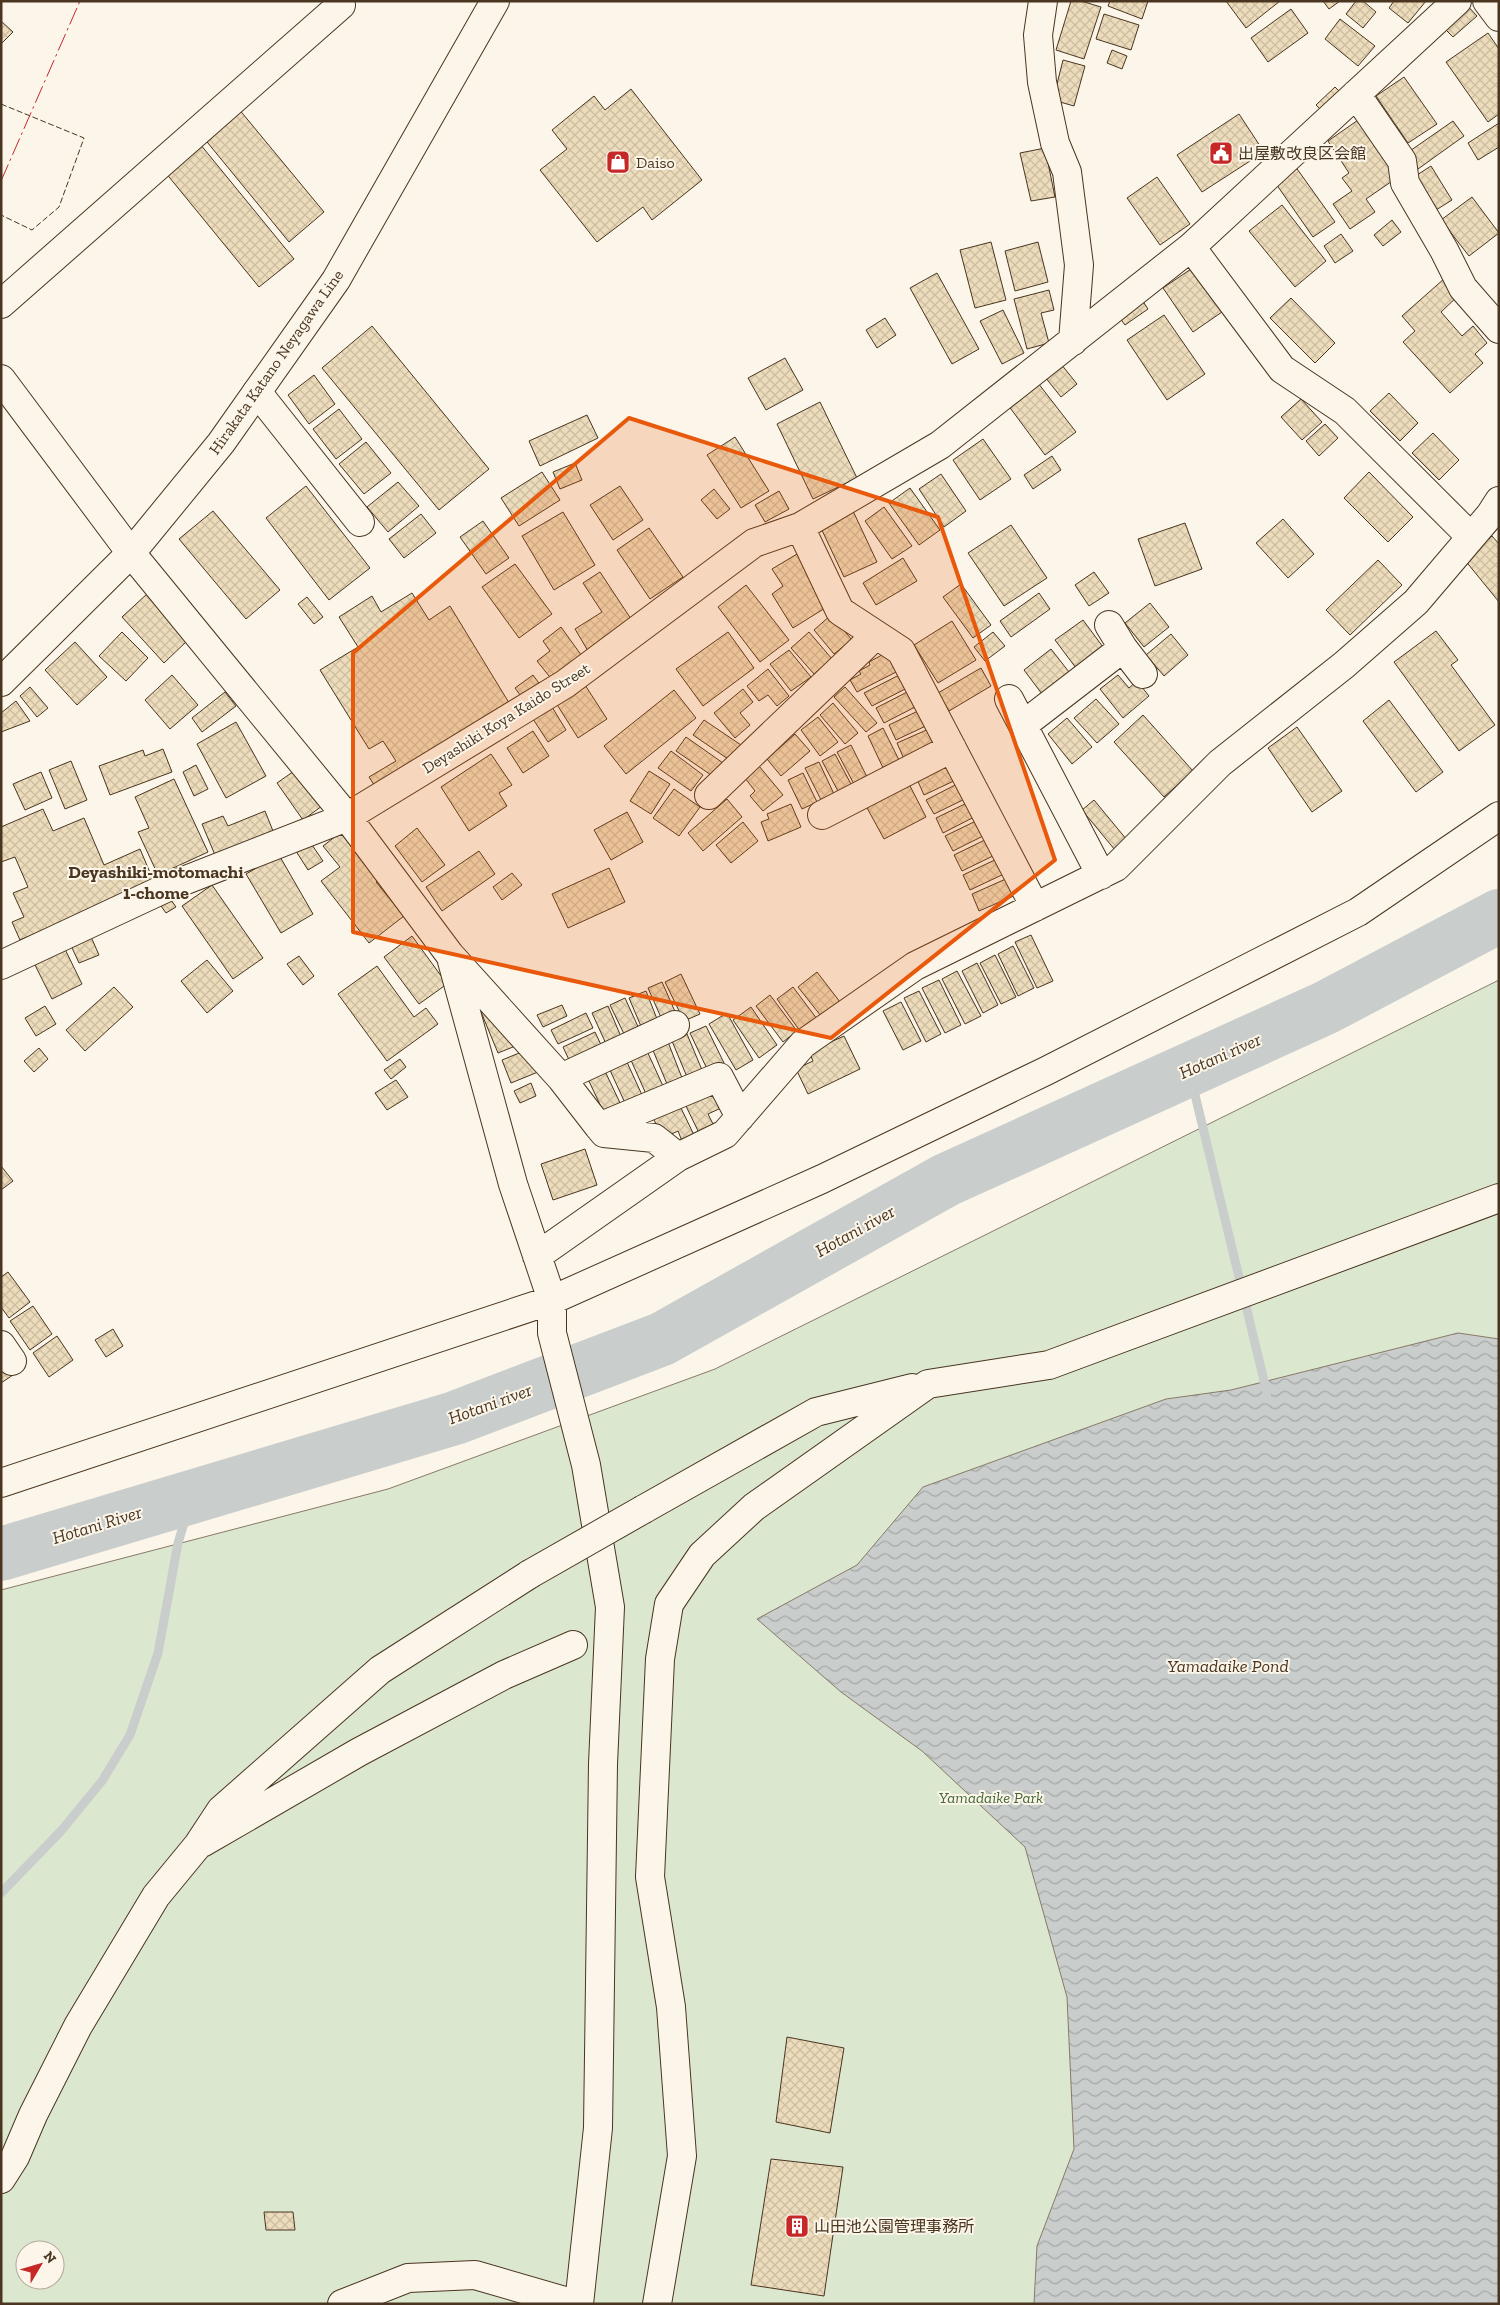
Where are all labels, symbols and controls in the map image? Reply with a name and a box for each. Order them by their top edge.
public building icon: 出屋敷改良区会館 [1208,140,1234,166]
place label: 出屋敷改良区会館 [1238,144,1366,163]
shop icon: Daiso [605,149,631,175]
place label: Daiso [636,153,675,172]
street label: Hirakata Katano Neyagawa Line [205,266,347,458]
street label: Deyashiki Koya Kaido Street [419,659,593,777]
district label: Deyashiki-motomachi 1-chome [68,861,244,904]
water label: Hotani river [1176,1028,1265,1084]
water label: Hotani river [811,1200,899,1262]
water label: Hotani river [445,1378,536,1429]
water label: Hotani River [50,1501,145,1549]
water label: Yamadaike Pond [1167,1655,1289,1677]
park label: Yamadaike Park [939,1788,1043,1807]
building icon: 山田池公園管理事務所 [784,2213,810,2239]
place label: 山田池公園管理事務所 [814,2217,974,2236]
north arrow [15,2240,65,2290]
text: N [40,2248,60,2267]

